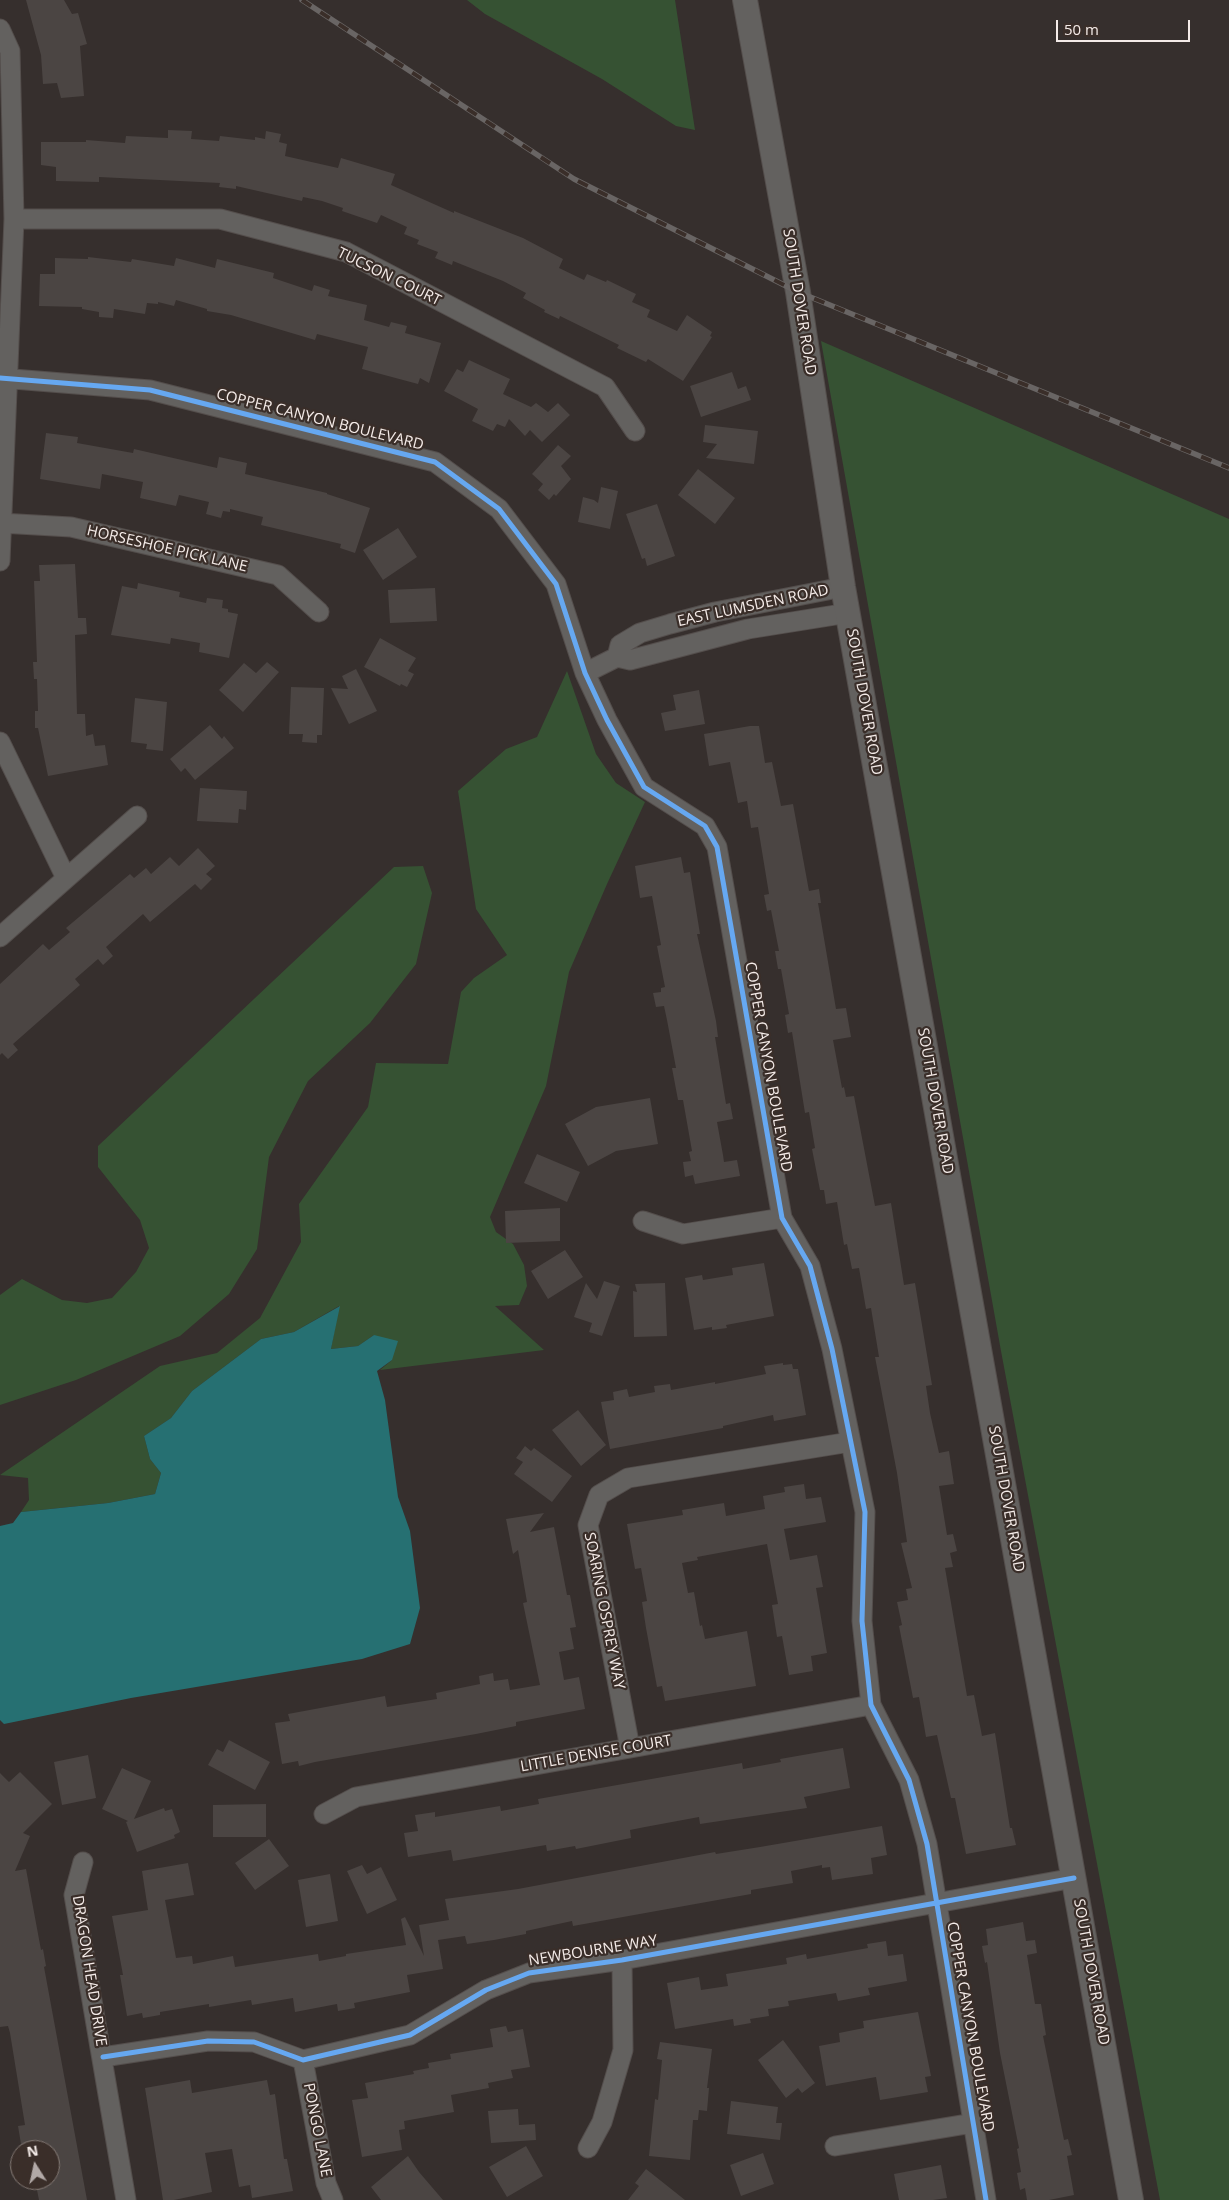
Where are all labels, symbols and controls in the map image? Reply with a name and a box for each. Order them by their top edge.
scale bar [1059,10,1193,42]
text: 50 m [1064,19,1099,39]
street label: SOUTH DOVER ROAD [779,227,819,377]
street label: TUCSON COURT [334,244,444,310]
street label: COPPER CANYON BOULEVARD [214,385,426,455]
street label: HORSESHOE PICK LANE [85,522,249,576]
street label: EAST LUMSDEN ROAD [676,581,830,631]
street label: SOUTH DOVER ROAD [842,627,886,777]
street label: COPPER CANYON BOULEVARD [741,960,795,1174]
street label: SOUTH DOVER ROAD [913,1026,957,1176]
street label: SOUTH DOVER ROAD [984,1424,1028,1574]
street label: SOARING OSPREY WAY [580,1531,628,1691]
street label: LITTLE DENISE COURT [519,1732,673,1776]
street label: DRAGON HEAD DRIVE [68,1894,110,2048]
street label: SOUTH DOVER ROAD [1069,1897,1113,2047]
street label: COPPER CANYON BOULEVARD [943,1920,997,2134]
street label: NEWBOURNE WAY [527,1932,659,1970]
street label: PONGO LANE [299,2081,335,2179]
north arrow [10,2140,60,2190]
text: N [25,2140,40,2161]

